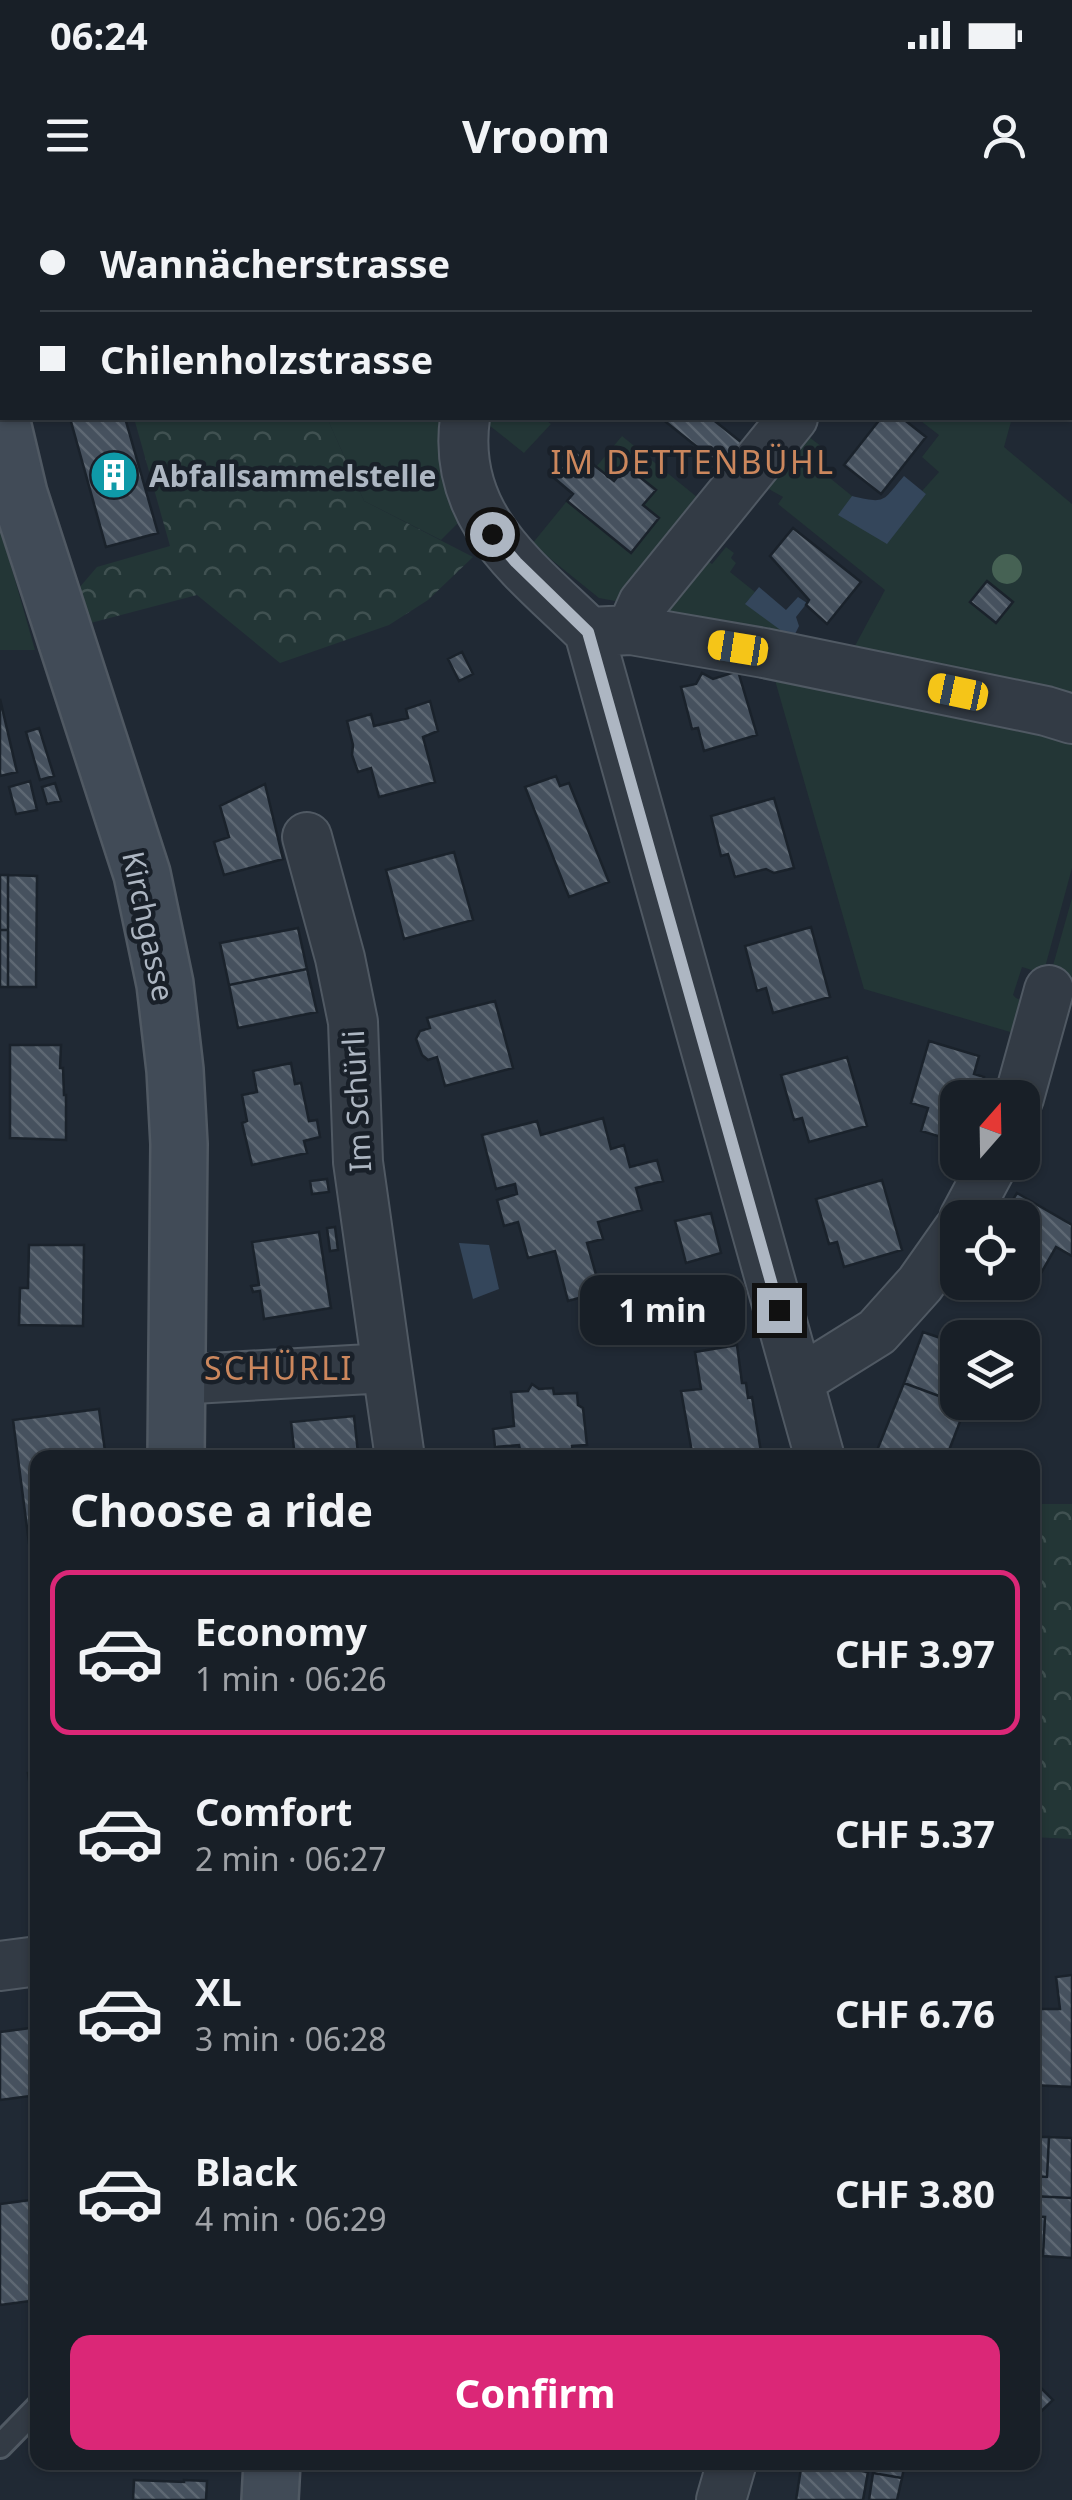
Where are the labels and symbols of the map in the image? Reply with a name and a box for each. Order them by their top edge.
district label: IM DETTENBÜHL [551,440,835,483]
building icon: Abfallsammelstelle [88,449,140,501]
place label: Abfallsammelstelle [149,455,436,496]
route start [470,512,515,557]
car [706,628,770,668]
car [926,671,990,713]
street label: Kirchgasse [113,847,185,1005]
street label: Im Schürli [332,1029,380,1173]
north arrow [940,1080,1040,1180]
callout: 1 min [579,1275,744,1345]
route end [757,1288,802,1333]
district label: SCHÜRLI [204,1346,354,1389]

